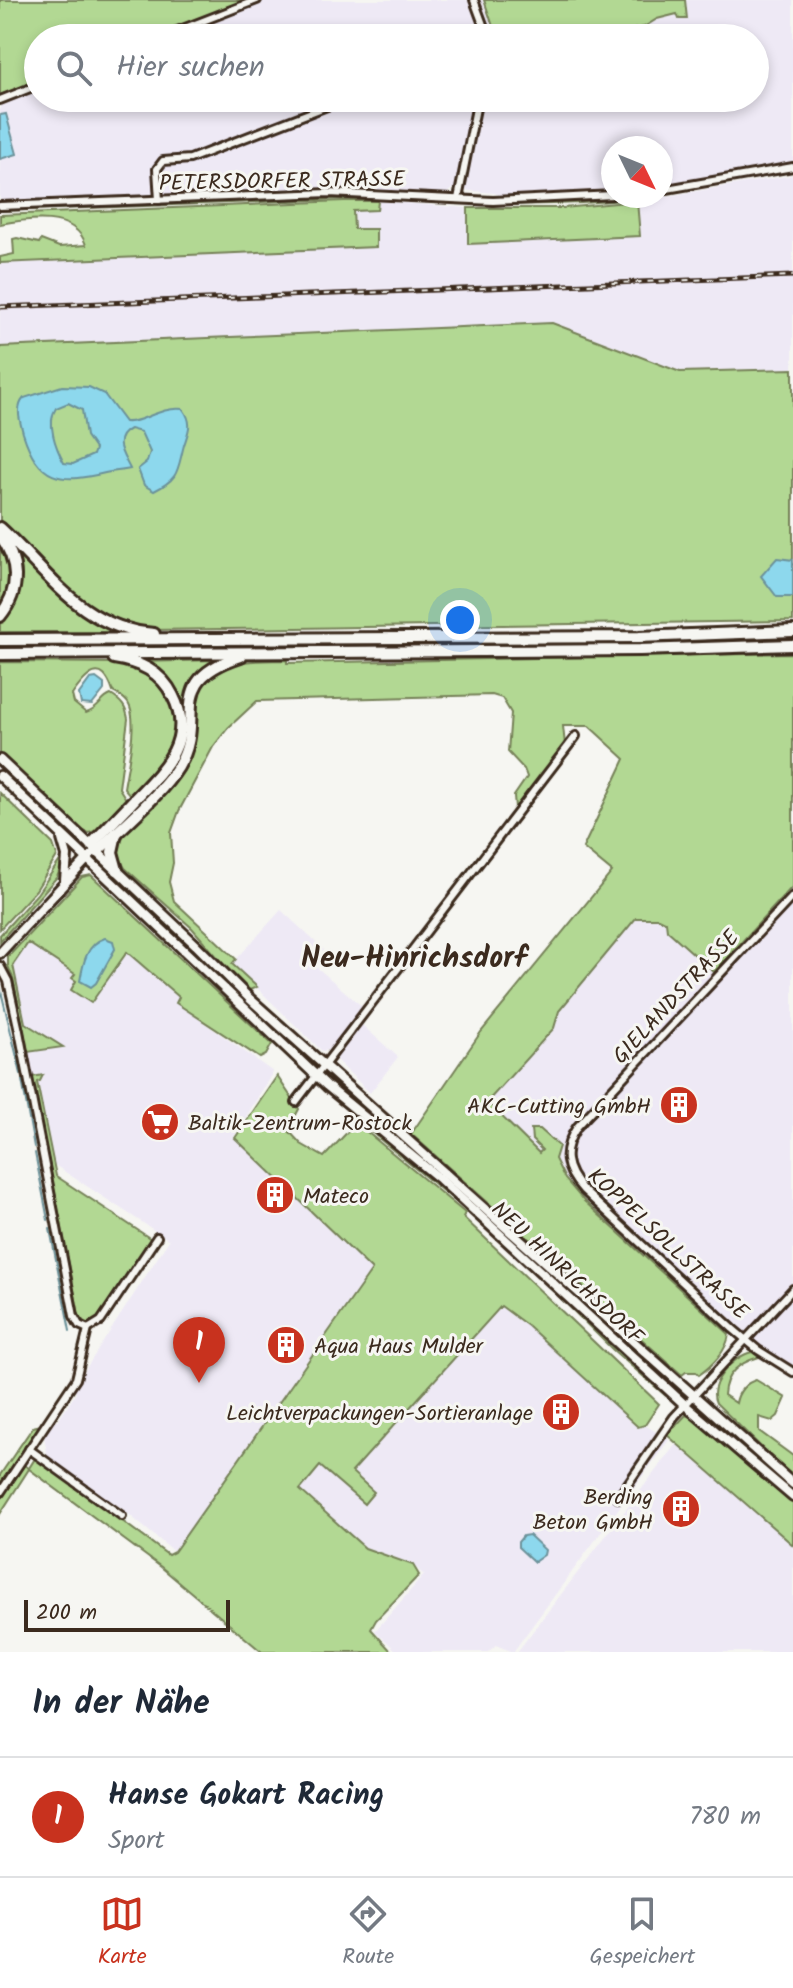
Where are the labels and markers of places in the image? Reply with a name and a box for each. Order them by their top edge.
building icon: AKC-Cutting GmbH [658,1084,700,1126]
place label: AKC-Cutting GmbH [467,1090,651,1125]
supermarket icon: Baltik-Zentrum-Rostock [139,1101,181,1143]
place label: Baltik-Zentrum-Rostock [188,1107,413,1142]
building icon: Mateco [254,1174,296,1216]
place label: Mateco [303,1180,369,1215]
pin: 1 [173,1317,225,1383]
building icon: Aqua Haus Mulder [265,1324,307,1366]
place label: Aqua Haus Mulder [314,1330,485,1365]
building icon: Leichtverpackungen-Sortieranlage [540,1391,582,1433]
place label: Leichtverpackungen-Sortieranlage [226,1397,533,1432]
place label: Berding Beton GmbH [533,1481,653,1541]
building icon: Berding Beton GmbH [660,1488,702,1530]

